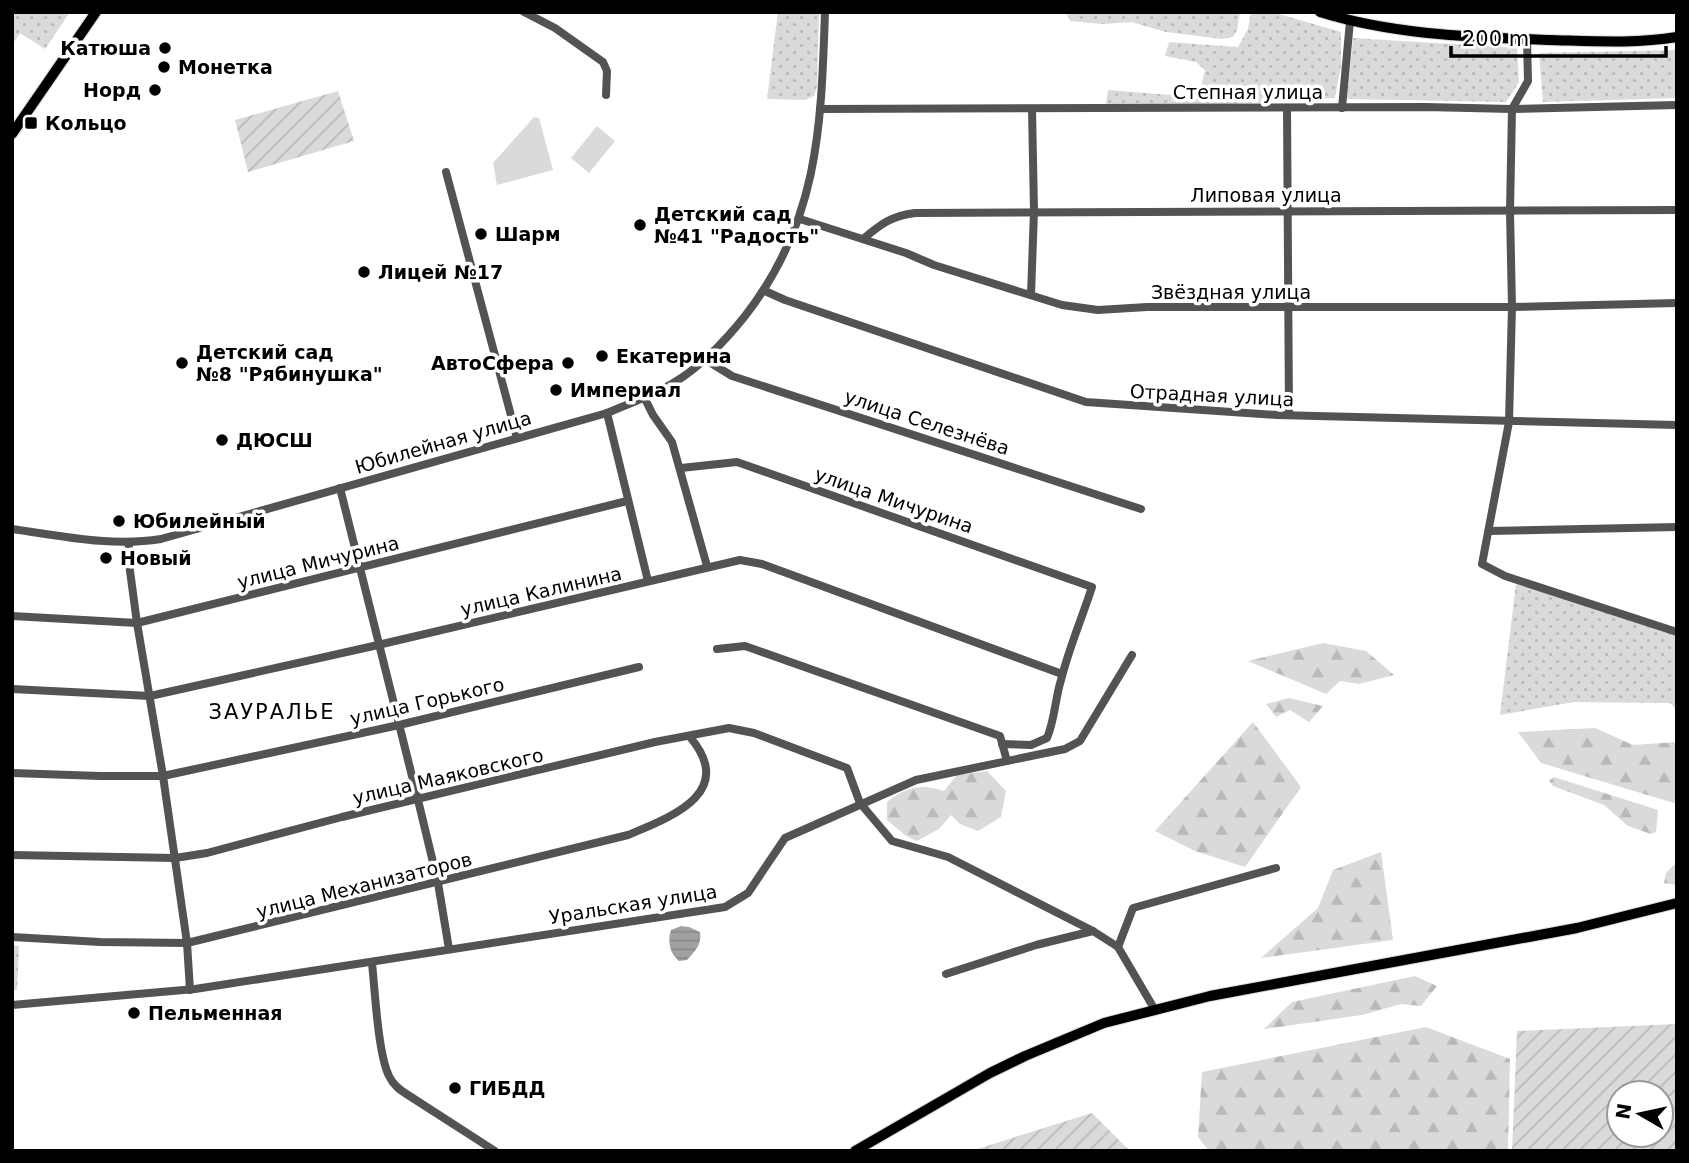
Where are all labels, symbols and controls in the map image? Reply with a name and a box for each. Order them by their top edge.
scale bar [1451,14,1666,58]
text: 200 m [1462,27,1529,51]
place label: Катюша [60,37,151,59]
marker: Катюша [157,40,173,56]
place label: Монетка [178,56,273,78]
marker: Монетка [156,59,172,75]
place label: Норд [83,79,141,101]
street label: Степная улица [1173,81,1323,103]
marker: Норд [147,82,163,98]
place label: Кольцо [45,112,127,134]
marker: Кольцо [23,115,39,131]
street label: Липовая улица [1190,184,1342,206]
place label: Детский сад №41 "Радость" [654,203,819,247]
marker: Детский сад №41 "Радость" [632,217,648,233]
place label: Шарм [495,223,560,245]
marker: Шарм [473,226,489,242]
place label: Лицей №17 [378,261,503,283]
marker: Лицей №17 [356,264,372,280]
street label: Звёздная улица [1151,281,1311,303]
place label: Детский сад №8 "Рябинушка" [196,341,383,385]
place label: Екатерина [616,345,731,367]
marker: Екатерина [594,348,610,364]
place label: АвтоСфера [431,352,554,374]
marker: Детский сад №8 "Рябинушка" [174,355,190,371]
marker: АвтоСфера [560,355,576,371]
place label: Империал [570,379,681,401]
street label: Отрадная улица [1129,380,1295,410]
marker: Империал [548,382,564,398]
street label: улица Селезнёва [842,385,1012,459]
street label: Юбилейная улица [352,406,534,478]
place label: ДЮСШ [236,429,313,451]
marker: ДЮСШ [214,432,230,448]
street label: улица Мичурина [812,463,976,537]
place label: Юбилейный [133,510,266,532]
marker: Юбилейный [111,513,127,529]
street label: улица Мичурина [235,531,401,593]
place label: Новый [120,547,191,569]
marker: Новый [98,550,114,566]
street label: улица Калинина [458,562,624,620]
street label: улица Горького [348,673,506,729]
district label: ЗАУРАЛЬЕ [208,700,336,724]
street label: улица Маяковского [350,743,546,809]
street label: улица Механизаторов [254,848,474,922]
street label: Уральская улица [547,880,719,928]
place label: Пельменная [148,1002,282,1024]
marker: Пельменная [126,1005,142,1021]
place label: ГИБДД [469,1077,545,1099]
north arrow [1605,1079,1675,1149]
marker: ГИБДД [447,1080,463,1096]
text: N [1611,1102,1635,1121]

